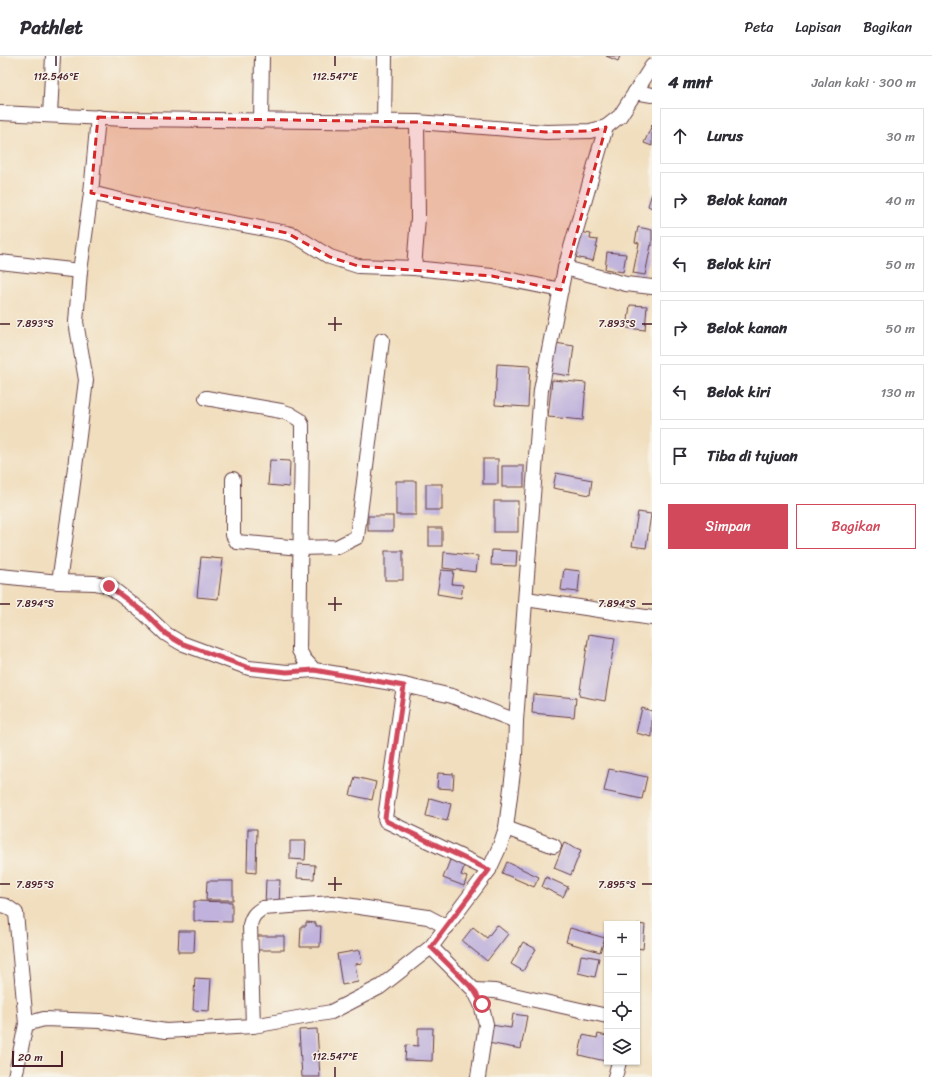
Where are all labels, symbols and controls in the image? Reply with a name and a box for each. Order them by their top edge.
text: Pathlet [20,11,83,44]
text: Peta [744,15,773,40]
text: Lapisan [795,15,841,40]
text: Bagikan [863,15,912,40]
text: 4 mnt [668,67,712,97]
text: 112.546°E [33,68,80,86]
text: 112.547°E [312,68,359,86]
text: Jalan kaki · 300 m [812,71,916,94]
text: Lurus [707,123,743,149]
icon: ahead [669,125,691,147]
text: 30 m [886,125,915,148]
text: Belok kanan [707,187,787,213]
icon: right [669,189,691,211]
text: 40 m [885,189,915,212]
text: Belok kiri [707,251,770,277]
icon: left [669,253,691,275]
text: 50 m [885,253,915,276]
text: 7.893°S [17,315,54,333]
text: 7.893°S [599,315,636,333]
text: Belok kanan [707,315,787,341]
icon: right [669,317,691,339]
text: 50 m [885,317,915,340]
text: Belok kiri [707,379,770,405]
icon: left [669,381,691,403]
text: 130 m [881,381,915,404]
text: Tiba di tujuan [707,443,798,469]
icon: arrive [669,445,691,467]
button: Simpan [668,504,788,549]
button: Bagikan [796,504,916,549]
route end [100,577,118,595]
text: 7.894°S [16,595,55,613]
text: 7.894°S [598,595,637,613]
text: 7.895°S [16,876,55,894]
text: 7.895°S [598,876,637,894]
map controls [604,921,640,1065]
button: + [604,921,640,957]
button: − [604,957,640,993]
button: locate [604,993,640,1029]
route start [473,995,491,1013]
button: layers [604,1029,640,1065]
text: 20 m [18,1048,43,1067]
text: 112.547°E [312,1048,359,1066]
scale bar [12,1049,63,1068]

